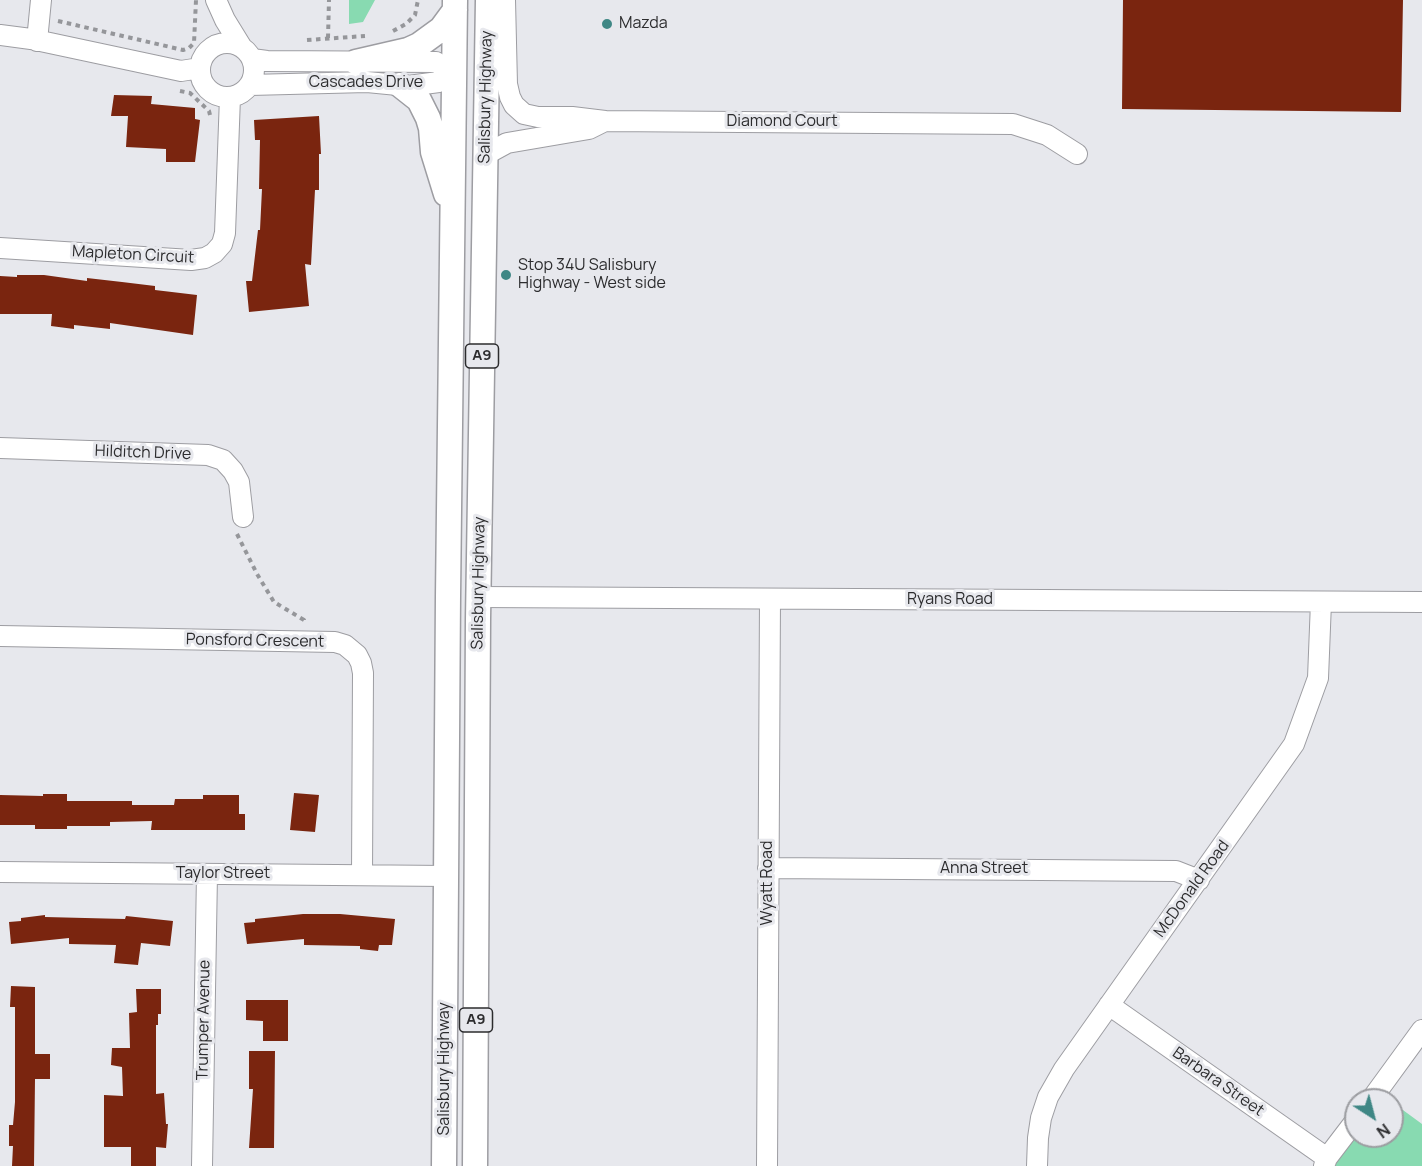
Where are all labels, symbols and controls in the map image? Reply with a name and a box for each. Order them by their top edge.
place label: Mazda [619,14,668,34]
marker: Mazda [600,17,614,31]
street label: Salisbury Highway [475,30,497,164]
street label: Cascades Drive [309,73,423,93]
street label: Diamond Court [726,112,838,132]
street label: Mapleton Circuit [71,242,195,268]
place label: Stop 34U Salisbury Highway - West side [518,256,666,294]
marker: Stop 34U Salisbury Highway - West side [499,268,513,282]
road number: A9 [466,344,498,368]
street label: Hilditch Drive [94,442,192,464]
street label: Salisbury Highway [468,516,490,650]
street label: Ryans Road [907,590,993,610]
street label: Ponsford Crescent [186,630,324,652]
street label: McDonald Road [1150,837,1234,941]
street label: Wyatt Road [758,841,778,925]
street label: Anna Street [940,859,1028,879]
street label: Taylor Street [176,864,270,884]
street label: Trumper Avenue [193,960,215,1080]
street label: Salisbury Highway [435,1002,455,1136]
road number: A9 [460,1008,492,1032]
street label: Barbara Street [1169,1043,1267,1121]
north arrow [1344,1088,1404,1148]
text: N [1372,1119,1395,1143]

